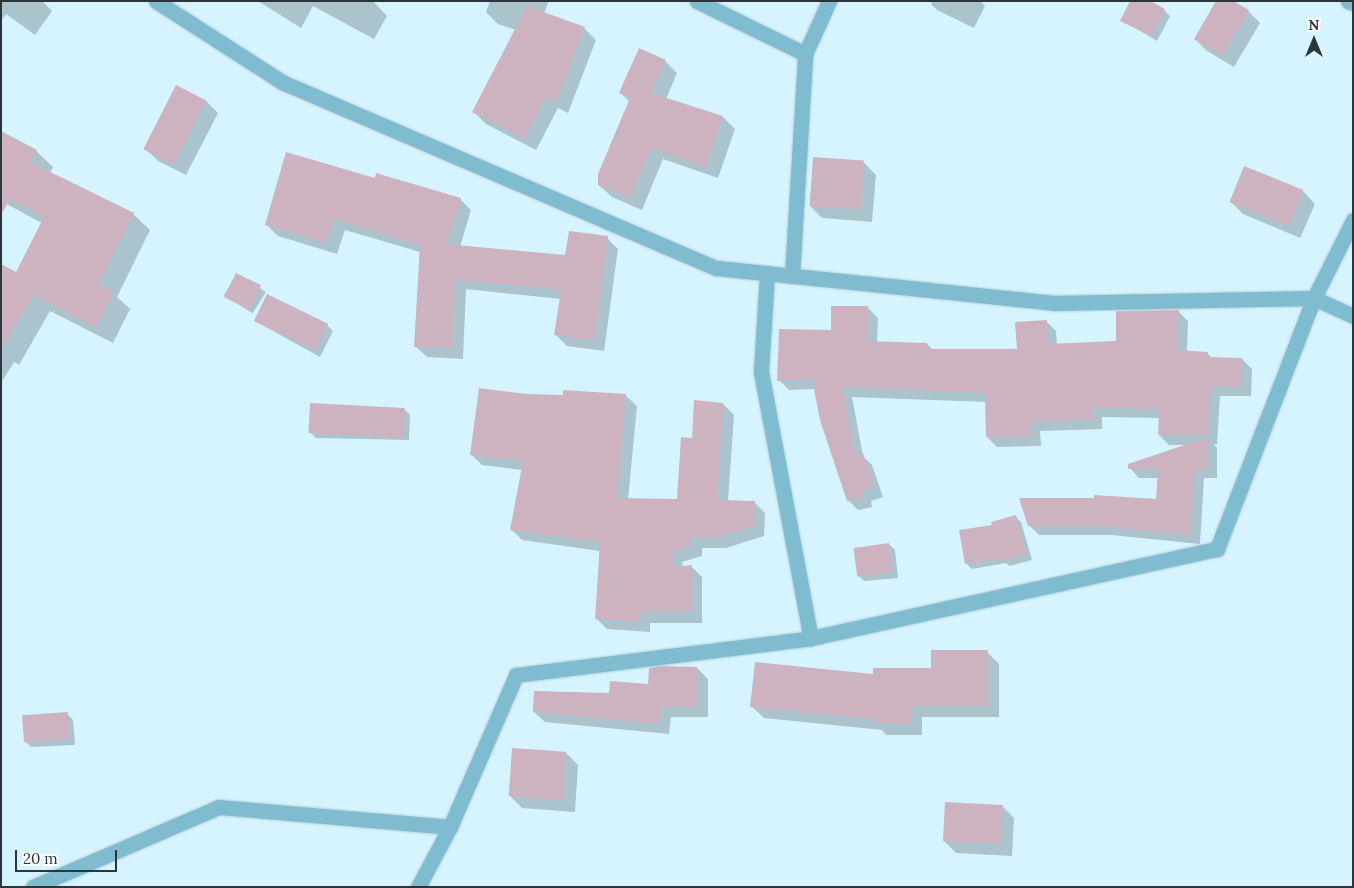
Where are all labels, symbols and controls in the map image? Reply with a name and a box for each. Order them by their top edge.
north arrow [1289,15,1339,65]
text: N [1309,16,1319,34]
scale bar [18,840,120,872]
text: 20 m [23,849,58,868]

